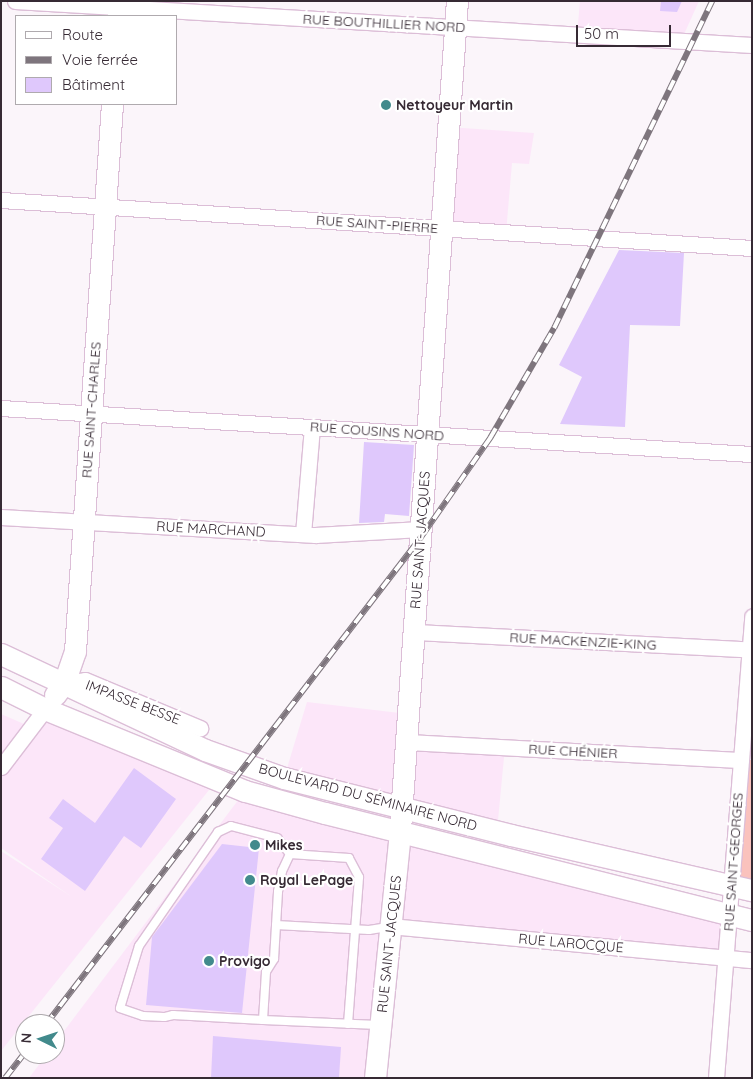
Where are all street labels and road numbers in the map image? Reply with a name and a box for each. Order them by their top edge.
street label: RUE BOUTHILLIER NORD [302,10,466,36]
street label: RUE SAINT-PIERRE [316,211,438,237]
street label: RUE SAINT-CHARLES [78,341,104,479]
street label: RUE COUSINS NORD [309,418,445,444]
street label: RUE SAINT-JACQUES [407,470,433,610]
street label: RUE MARCHAND [156,518,266,540]
street label: RUE MACKENZIE-KING [509,629,657,653]
street label: IMPASSE BESSE [83,676,183,728]
street label: RUE CHÉNIER [528,740,618,762]
street label: BOULEVARD DU SÉMINAIRE NORD [257,760,479,834]
street label: RUE SAINT-GEORGES [720,792,746,932]
street label: RUE SAINT-JACQUES [373,874,405,1014]
street label: RUE LAROCQUE [518,930,624,956]

